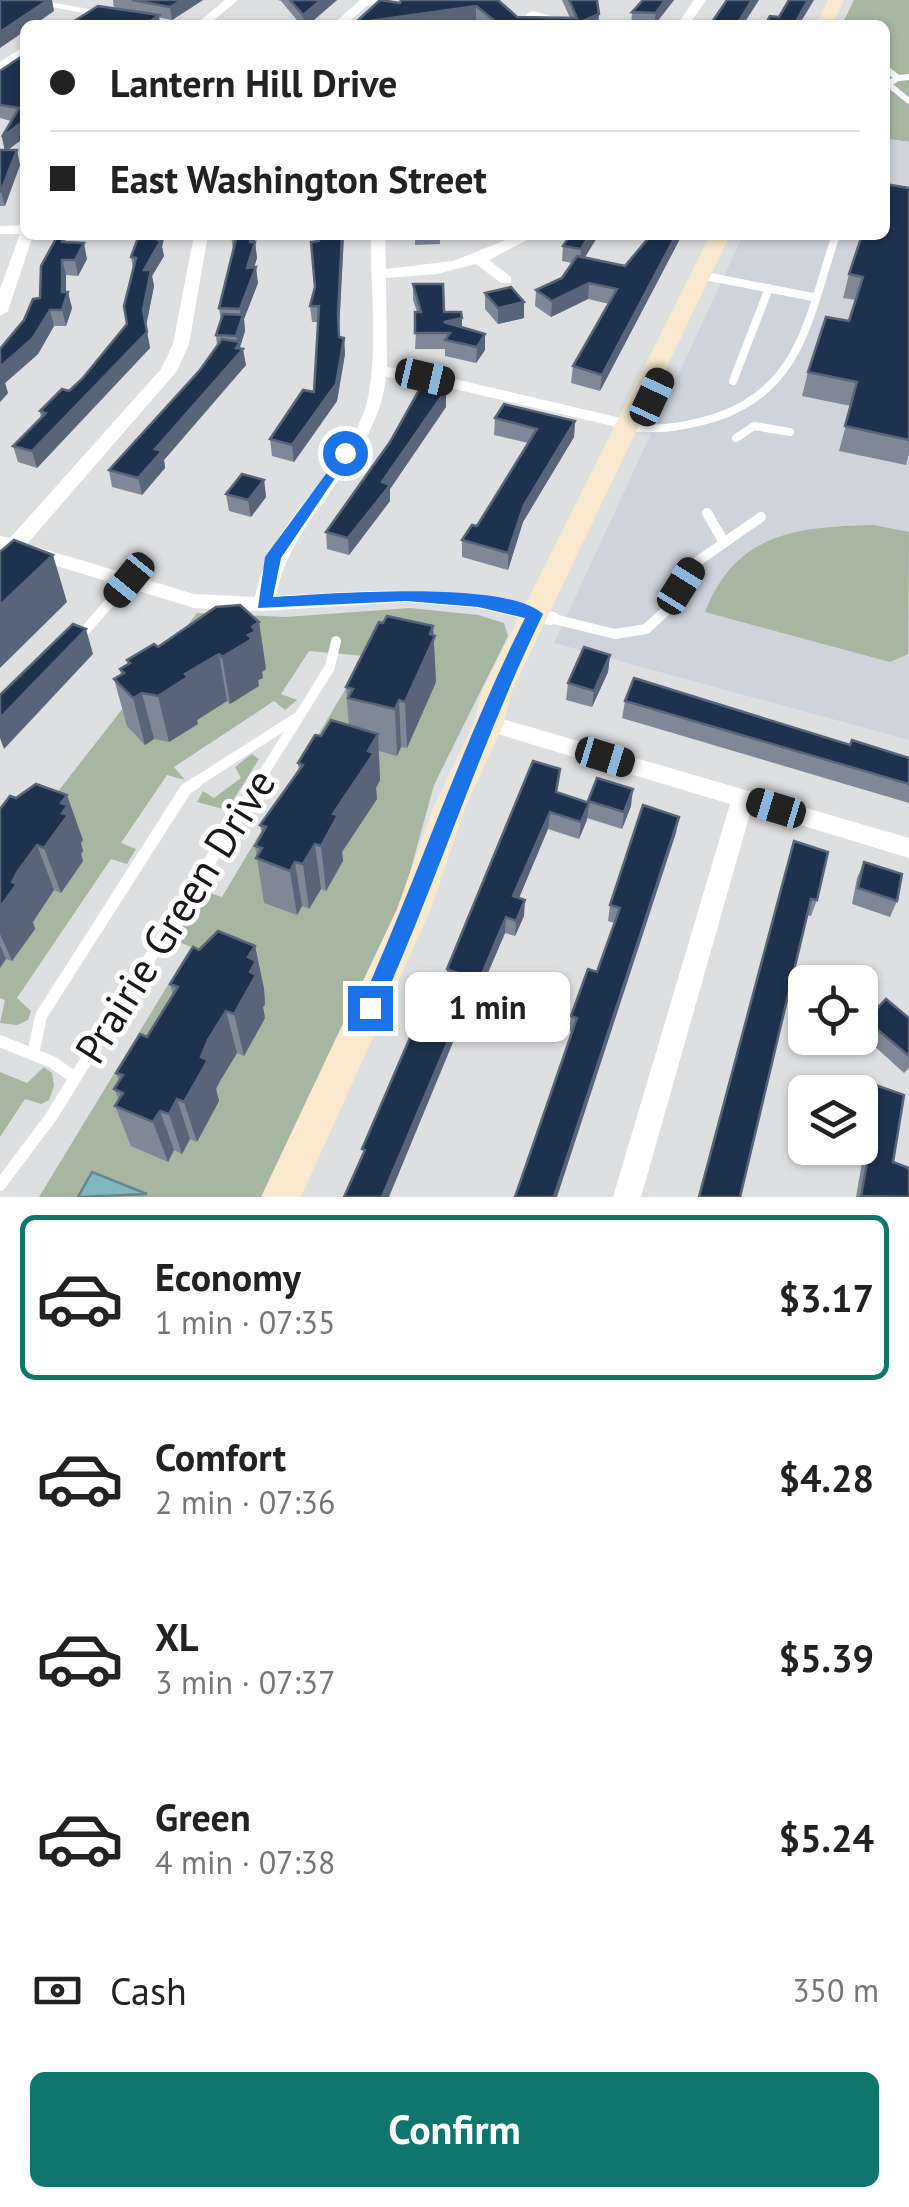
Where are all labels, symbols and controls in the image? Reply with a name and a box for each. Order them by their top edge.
text: Lantern Hill Drive [110,58,397,107]
text: East Washington Street [110,154,487,203]
car [392,356,458,398]
car [626,363,678,431]
route start [323,431,368,476]
car [98,547,160,613]
car [652,553,710,619]
car [572,734,638,780]
street label: Prairie Green Drive [62,758,287,1073]
car [743,785,809,831]
map controls [788,965,878,1165]
button: locate [788,965,878,1055]
callout: 1 min [405,973,570,1043]
route end [348,986,393,1031]
text: 1 min [448,986,527,1028]
button: layers [788,1075,878,1165]
text: Economy [155,1252,301,1301]
icon: car [35,1253,125,1343]
text: $3.17 [778,1273,874,1322]
text: 1 min · 07:35 [155,1301,335,1343]
text: Comfort [155,1432,286,1481]
icon: car [35,1433,125,1523]
text: $4.28 [778,1453,874,1502]
text: 2 min · 07:36 [155,1481,335,1523]
text: XL [155,1612,199,1661]
icon: car [35,1613,125,1703]
text: $5.39 [778,1633,874,1682]
text: 3 min · 07:37 [155,1661,335,1703]
text: Green [155,1792,251,1841]
icon: car [35,1793,125,1883]
text: $5.24 [778,1813,874,1862]
text: 4 min · 07:38 [155,1841,335,1883]
icon: cash [30,1963,85,2018]
text: Cash [110,1966,187,2015]
text: 350 m [792,1969,879,2011]
button: Confirm [30,2072,879,2187]

